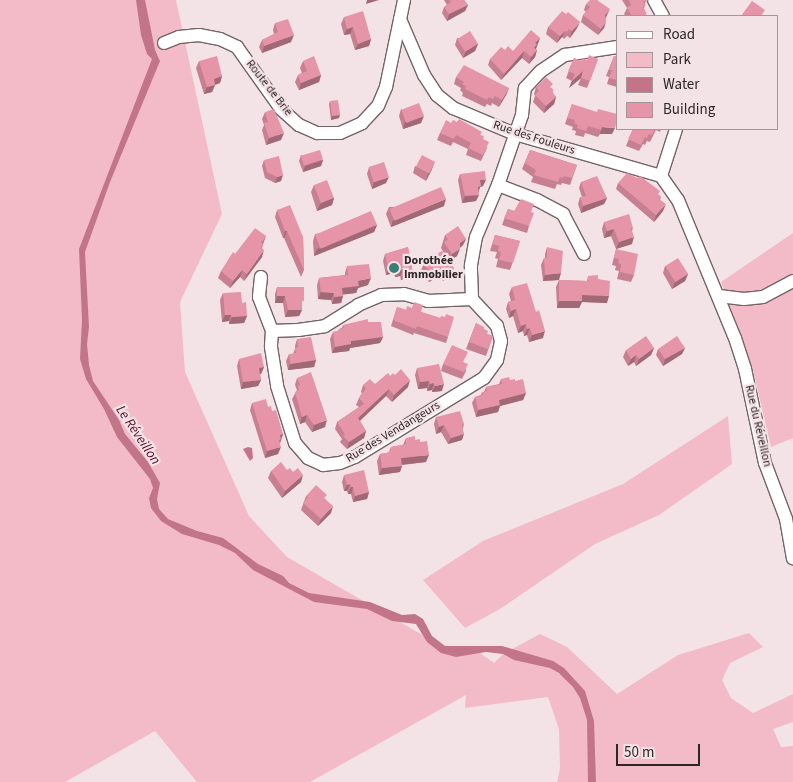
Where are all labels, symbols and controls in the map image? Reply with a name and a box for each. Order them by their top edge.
legend [616,15,778,130]
text: Road [663,24,695,45]
text: Park [663,49,691,70]
street label: Route de Brie [243,57,295,119]
text: Water [663,74,699,95]
text: Building [663,99,715,120]
street label: Rue des Fouleurs [491,118,577,158]
place label: Dorothée Immobilier [404,254,463,282]
marker: Dorothée Immobilier [388,262,400,274]
street label: Rue du Réveillon [742,384,774,468]
street label: Rue des Vendangeurs [343,398,443,466]
water label: Le Réveillon [112,402,164,468]
scale bar [618,734,702,766]
text: 50 m [624,742,654,763]

